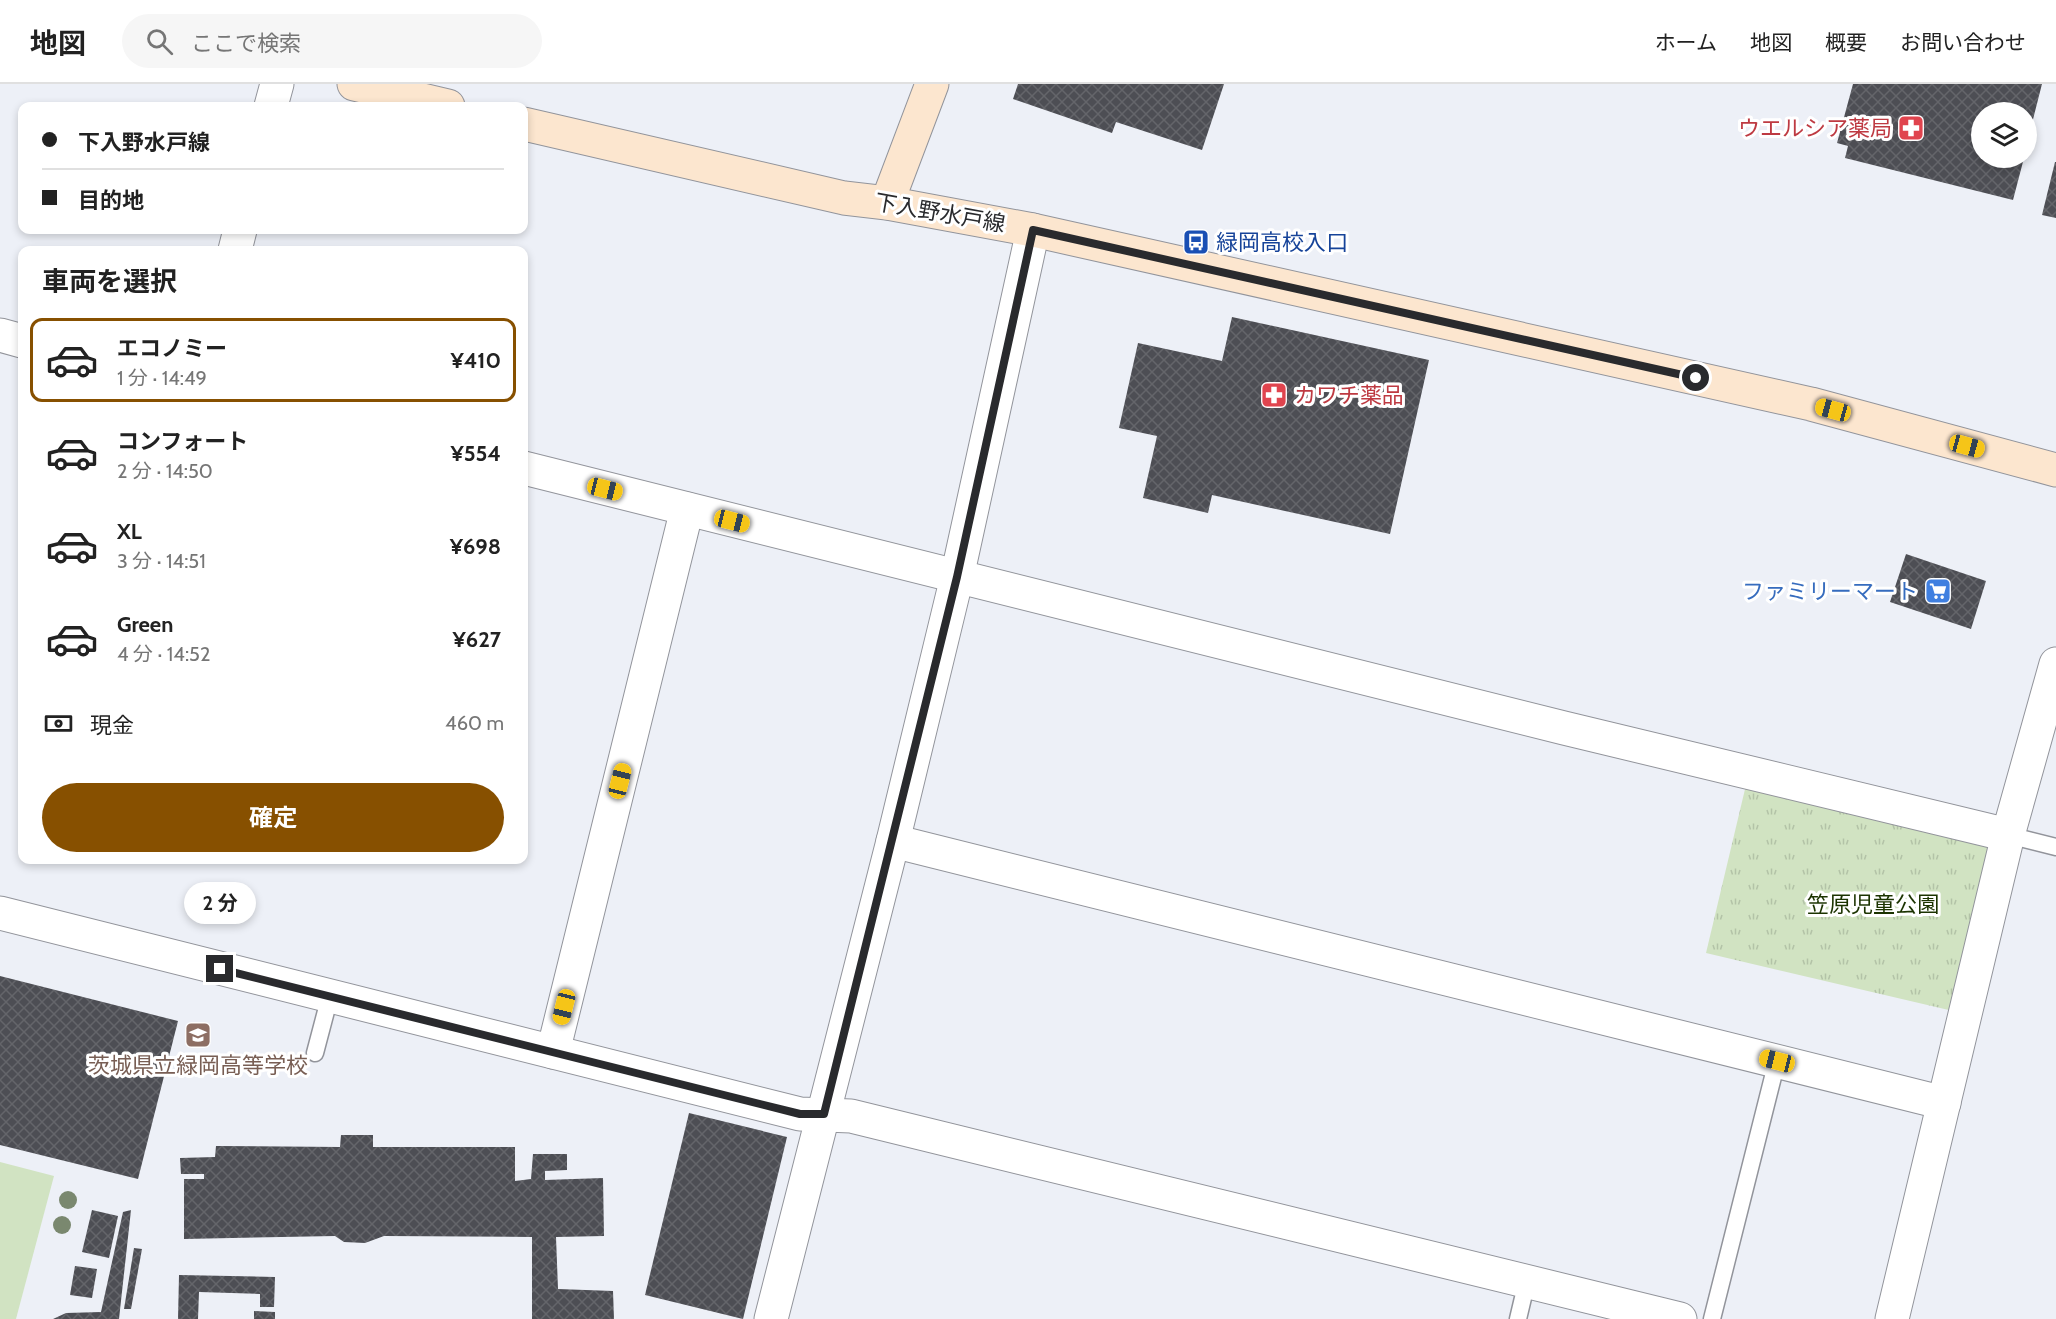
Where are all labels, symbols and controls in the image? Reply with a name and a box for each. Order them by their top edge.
search box [122,14,542,68]
icon: search [143,25,176,58]
text: 地図 [30,26,86,60]
text: ここで検索 [191,30,301,57]
text: ホーム [1655,30,1717,55]
text: 地図 [1750,30,1792,55]
text: 概要 [1825,30,1867,55]
text: お問い合わせ [1900,30,2026,55]
map controls [1971,102,2037,168]
button: layers [1971,102,2037,168]
pharmacy icon: ウエルシア薬局 [1896,113,1926,143]
place label: ウエルシア薬局 [1738,115,1892,142]
text: 下入野水戸線 [78,129,210,156]
text: 目的地 [78,187,144,214]
street label: 下入野水戸線 [873,188,1007,238]
bus stop icon: 緑岡高校入口 [1181,227,1211,257]
place label: 緑岡高校入口 [1216,229,1348,256]
text: 車両を選択 [42,265,177,298]
icon: car [45,333,99,387]
text: エコノミー [117,335,227,362]
text: ¥410 [451,347,501,374]
route start [1682,364,1709,391]
text: 1 分 · 14:49 [117,366,207,390]
pharmacy icon: カワチ薬品 [1259,380,1289,410]
place label: カワチ薬品 [1294,382,1404,409]
car [1813,397,1853,423]
icon: car [45,426,99,480]
text: コンフォート [117,428,248,455]
car [1947,433,1987,459]
text: ¥554 [450,440,501,467]
text: 2 分 · 14:50 [117,459,213,483]
car [585,476,625,502]
car [712,508,752,534]
text: XL [117,518,142,545]
icon: car [45,519,99,573]
text: ¥698 [450,533,501,560]
text: 3 分 · 14:51 [117,549,206,573]
supermarket icon: ファミリーマート [1923,576,1953,606]
place label: ファミリーマート [1742,578,1918,605]
text: Green [117,611,173,638]
icon: car [45,612,99,666]
text: ¥627 [452,626,501,653]
text: 4 分 · 14:52 [117,642,210,666]
icon: cash [42,707,75,740]
text: 460 m [445,711,504,735]
text: 現金 [90,712,134,739]
car [607,761,633,801]
button: 確定 [42,783,504,852]
callout: 2 分 [184,882,256,924]
text: 2 分 [202,891,238,915]
park label: 笠原児童公園 [1807,891,1939,918]
route end [206,955,233,982]
car [551,987,577,1027]
school or university icon: 茨城県立緑岡高等学校 [183,1020,213,1050]
car [1757,1048,1797,1074]
place label: 茨城県立緑岡高等学校 [88,1052,308,1079]

